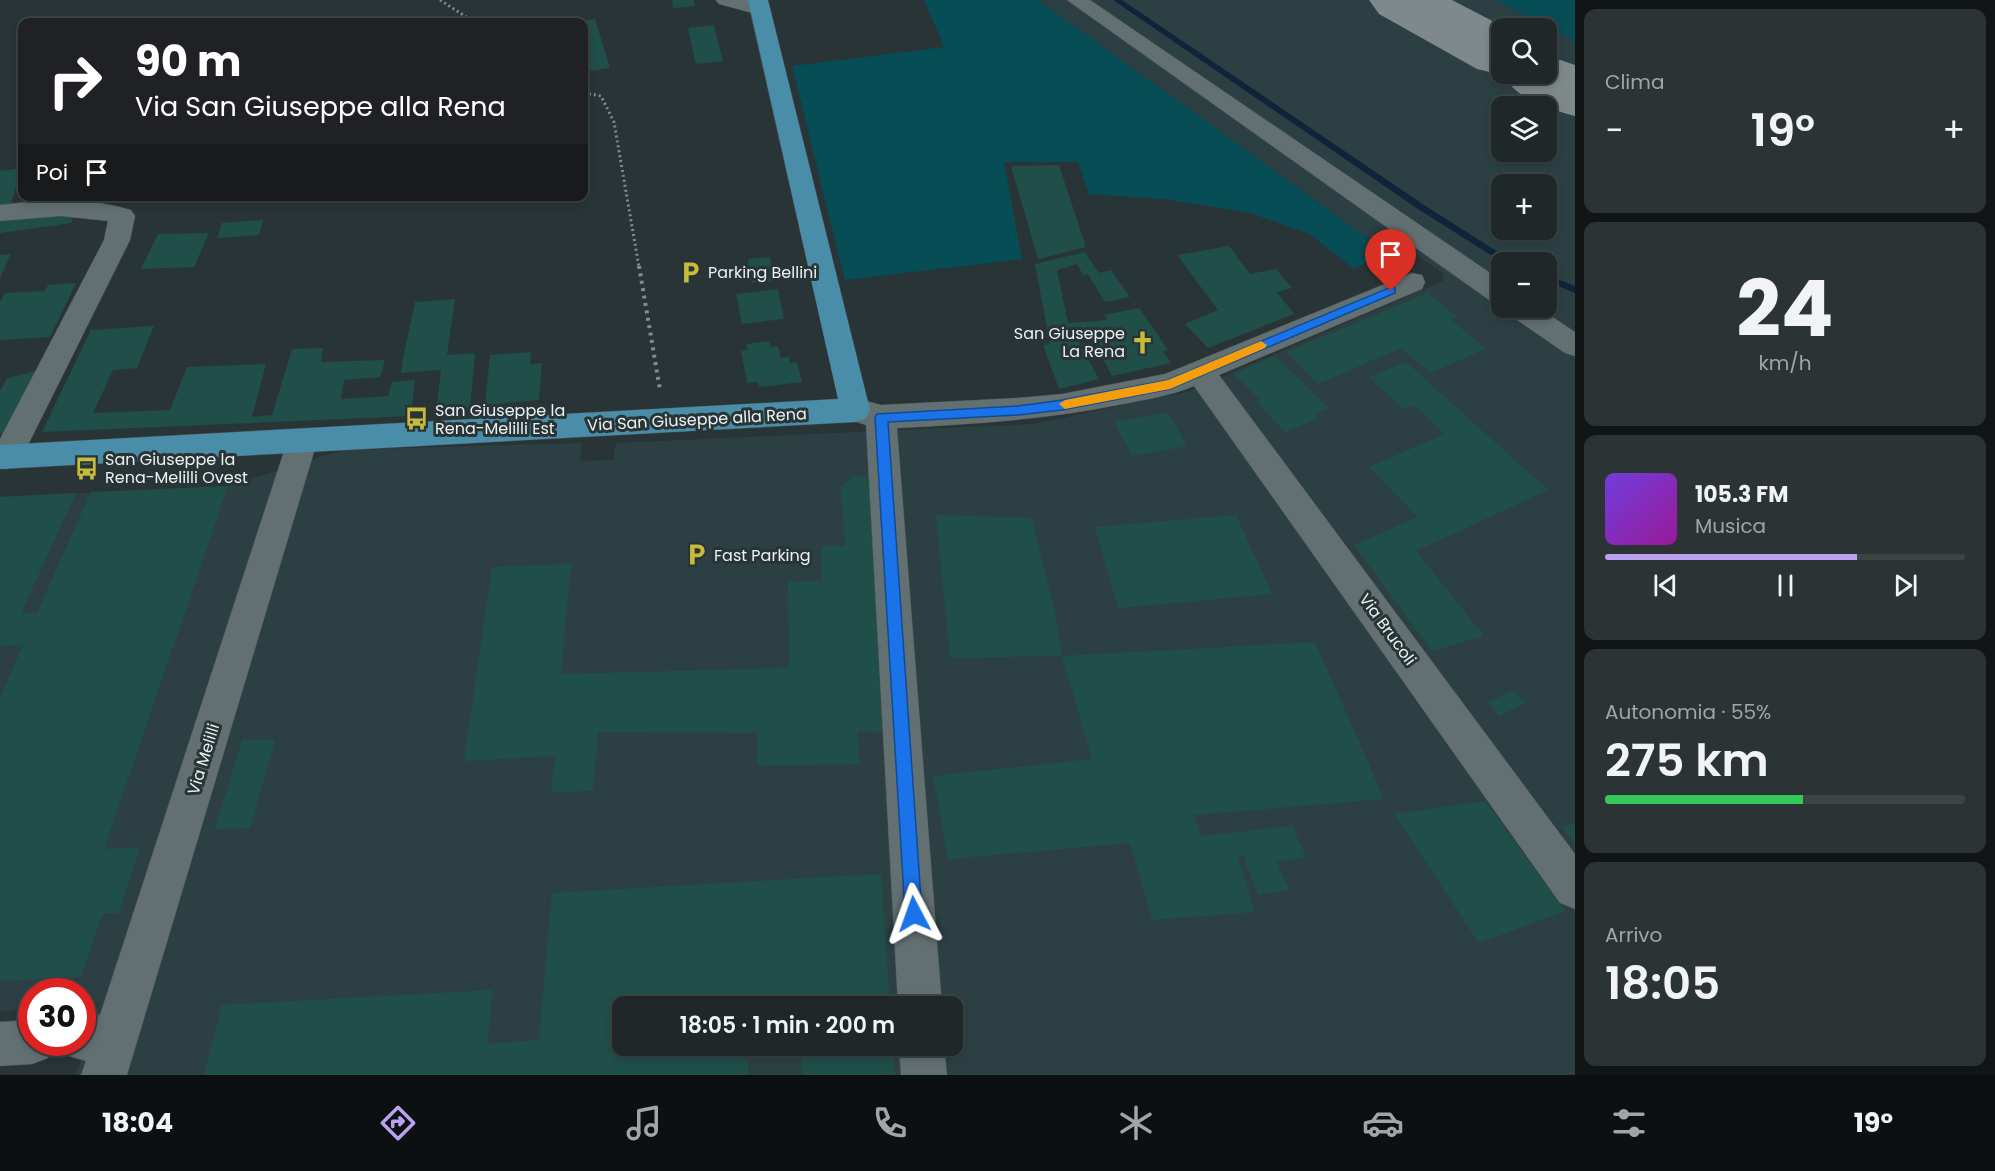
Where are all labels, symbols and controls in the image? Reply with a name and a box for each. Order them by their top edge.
map controls [1491,18,1557,318]
button: search [1491,18,1557,84]
text: 90 m [135,32,242,91]
icon: right [36,42,114,120]
text: Clima [1605,68,1664,96]
text: Via San Giuseppe alla Rena [135,88,506,125]
button: layers [1491,96,1557,162]
text: 19° [1751,99,1815,162]
text: − [1605,107,1623,154]
text: + [1942,107,1965,154]
icon: arrive [80,156,113,189]
text: Poi [36,157,68,188]
button: + [1491,174,1557,240]
pin [1365,229,1416,291]
icon: arrive [1374,238,1407,271]
button: − [1491,252,1557,318]
text: 24 [1736,254,1834,363]
parking icon: Parking Bellini [677,259,703,285]
place label: Parking Bellini [708,261,817,284]
place label: San Giuseppe La Rena [1014,322,1125,363]
church icon: San Giuseppe La Rena [1130,329,1156,355]
text: km/h [1758,349,1812,377]
place label: San Giuseppe la Rena-Melilli Est [435,399,565,440]
street label: Via San Giuseppe alla Rena [587,402,807,437]
bus stop icon: San Giuseppe la Rena-Melilli Est [404,406,430,432]
place label: San Giuseppe la Rena-Melilli Ovest [105,448,248,489]
bus stop icon: San Giuseppe la Rena-Melilli Ovest [74,455,100,481]
text: 105.3 FM [1695,479,1788,510]
text: Musica [1695,512,1766,540]
parking icon: Fast Parking [683,542,709,568]
place label: Fast Parking [714,544,811,567]
icon: previous [1649,569,1682,602]
icon: pause [1769,569,1802,602]
icon: next [1889,569,1922,602]
street label: Via Brucoli [1354,589,1421,670]
text: Autonomia · 55% [1605,698,1771,726]
street label: Via Melilli [182,721,225,798]
text: 275 km [1605,729,1769,792]
position arrow [882,882,946,946]
text: Arrivo [1605,921,1662,949]
text: 18:05 [1605,952,1720,1015]
speed limit sign: 30 [18,978,96,1056]
text: 18:05 · 1 min · 200 m [680,1010,895,1041]
icon: directions [377,1102,419,1144]
icon: music [623,1102,665,1144]
icon: phone [869,1102,911,1144]
icon: climate [1115,1102,1157,1144]
icon: car [1362,1102,1404,1144]
icon: filters [1608,1102,1650,1144]
text: 18:04 [102,1104,173,1141]
text: 19° [1854,1104,1893,1141]

